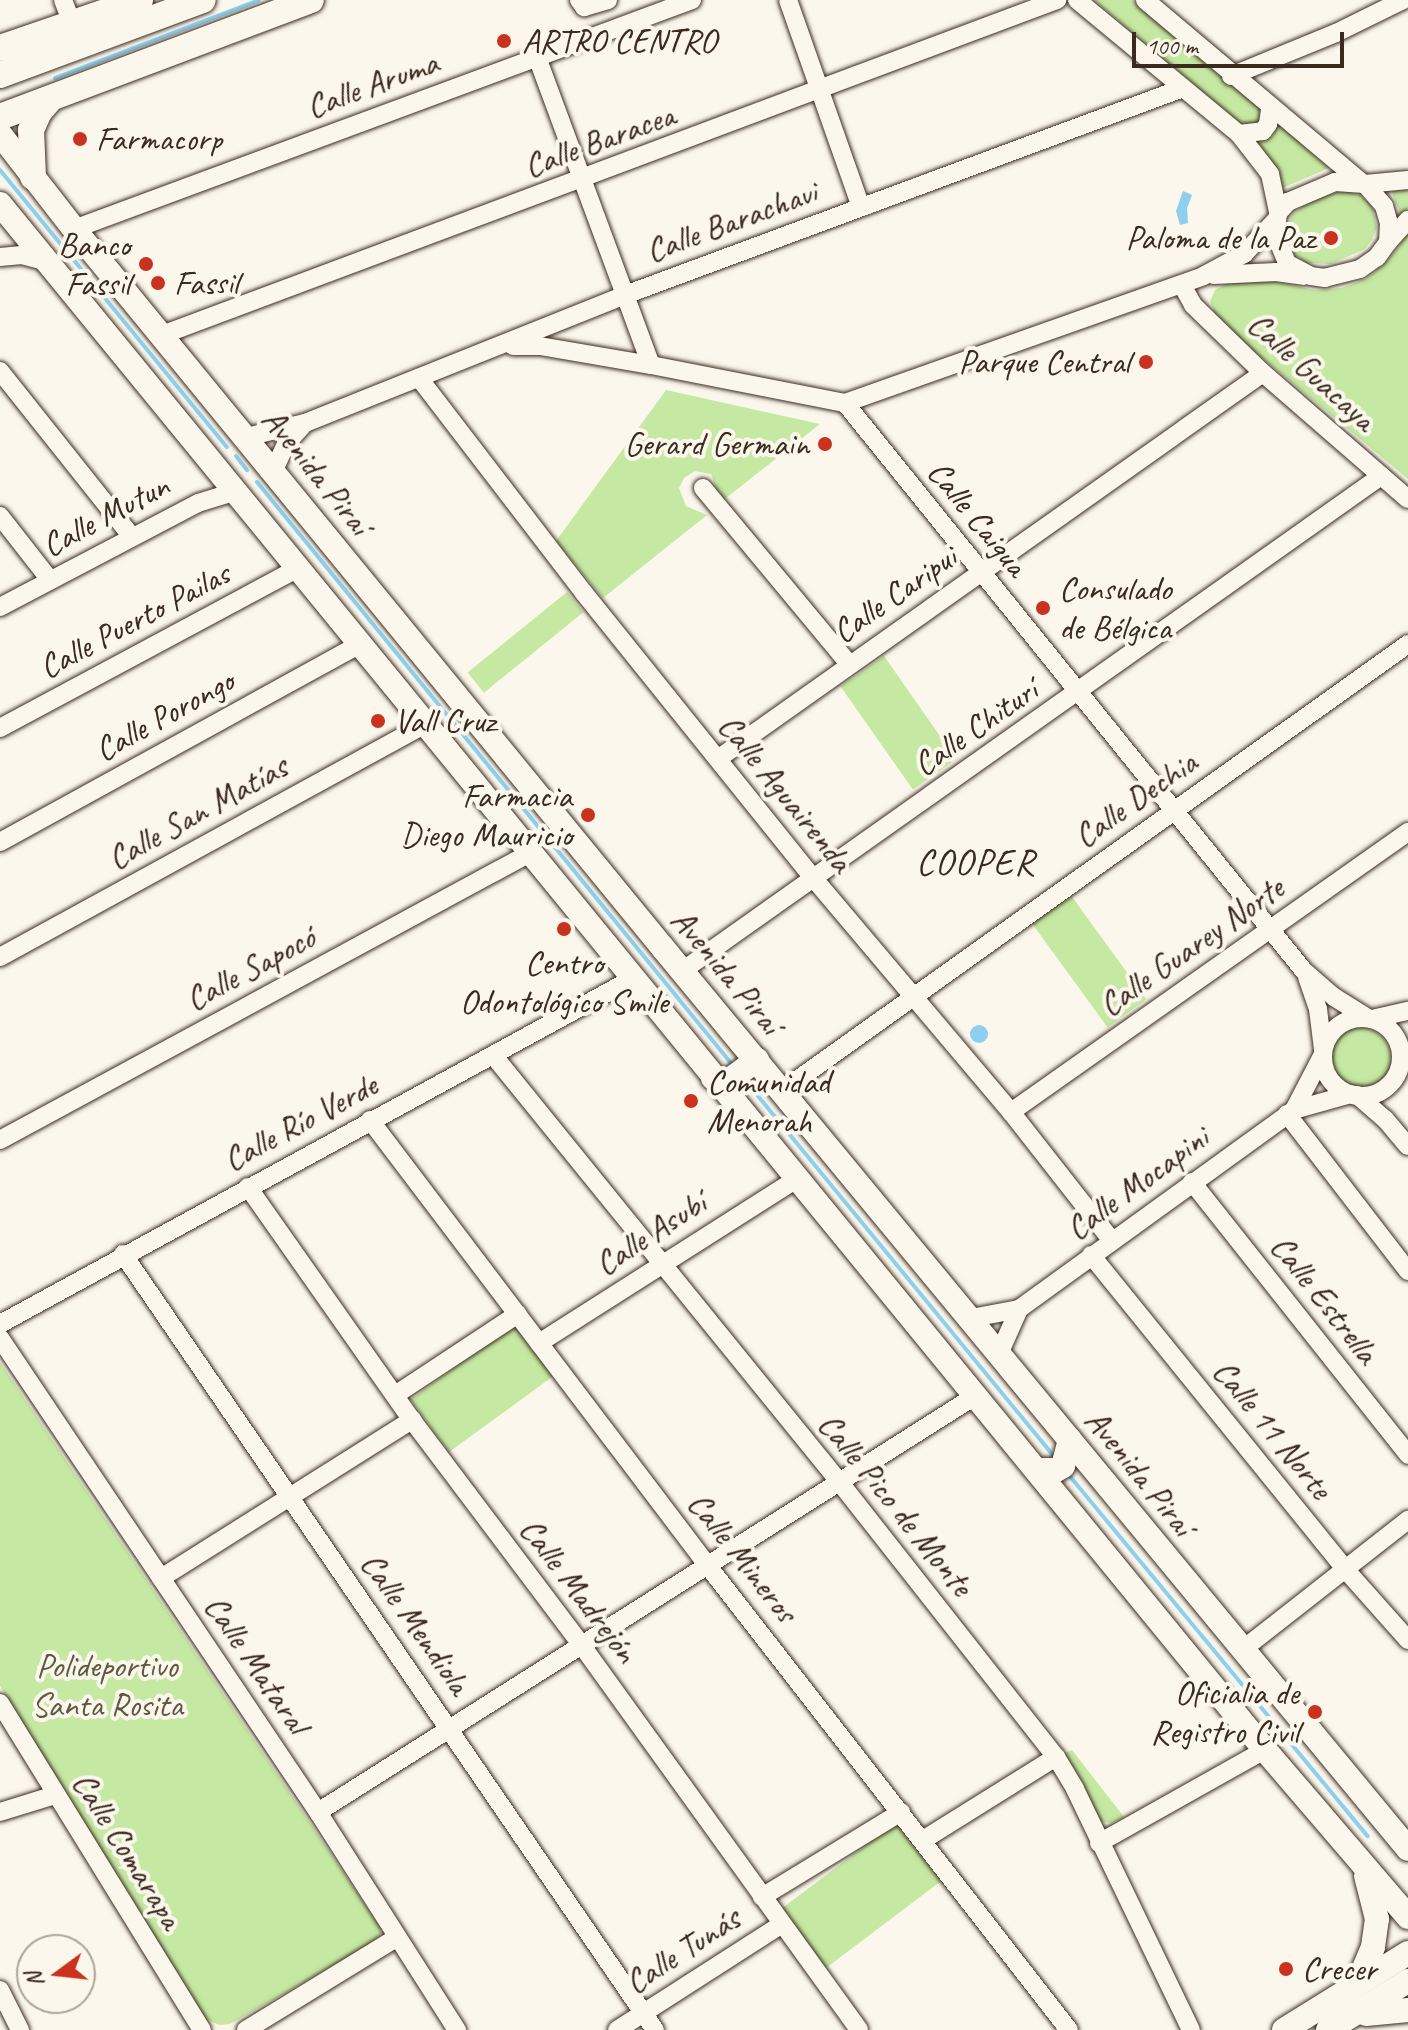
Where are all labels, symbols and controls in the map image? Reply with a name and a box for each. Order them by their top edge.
scale bar [1136,16,1348,66]
place label: ARTRO CENTRO [522,21,717,61]
marker: ARTRO CENTRO [493,30,515,52]
text: 100 m [1146,31,1198,61]
street label: Calle Aruma [300,41,444,127]
street label: Calle Baracea [518,94,680,186]
place label: Farmacorp [96,119,222,159]
marker: Farmacorp [71,130,89,148]
street label: Calle Barachavi [640,171,822,271]
place label: Paloma de la Paz [1124,218,1315,258]
place label: Banco Fassil [58,224,130,304]
marker: Paloma de la Paz [1322,229,1340,247]
marker: Banco Fassil [137,255,155,273]
place label: Fassil [174,263,239,303]
marker: Fassil [149,274,167,292]
street label: Calle Guacaya [1240,303,1384,439]
place label: Parque Central [959,342,1130,382]
marker: Parque Central [1137,353,1155,371]
street label: Avenida Piraí [254,399,380,543]
place label: Gerard Germain [626,424,809,464]
marker: Gerard Germain [816,435,834,453]
street label: Calle Caigua [919,451,1037,585]
street label: Calle Mutun [35,465,175,565]
street label: Calle Caripui [824,536,964,652]
street label: Calle Puerto Pailas [31,553,237,687]
place label: Consulado de Bélgica [1059,568,1172,648]
marker: Consulado de Bélgica [1034,599,1052,617]
street label: Calle Porongo [88,660,240,770]
street label: Calle Chiturí [905,669,1045,785]
place label: Vall Cruz [394,701,495,741]
street label: Calle Aguairenda [711,707,861,879]
marker: Vall Cruz [369,712,387,730]
street label: Calle Dechia [1066,742,1204,856]
street label: Calle San Matías [100,746,294,878]
place label: Farmacia Diego Mauricio [401,775,572,854]
marker: Farmacia Diego Mauricio [579,806,597,824]
district label: COOPER [917,841,1035,885]
street label: Calle Guarey Norte [1091,868,1291,1024]
street label: Avenida Piraí [663,900,791,1042]
street label: Calle Sapocó [178,917,322,1019]
marker: Centro Odontológico Smile [555,920,573,938]
place label: Centro Odontológico Smile [460,942,668,1022]
place label: Comunidad Menorah [707,1061,830,1140]
street label: Calle Río Verde [215,1064,385,1180]
marker: Comunidad Menorah [682,1092,700,1110]
street label: Calle Mocapini [1058,1118,1216,1248]
street label: Calle Asubí [587,1182,713,1284]
street label: Calle Estrella [1262,1227,1388,1371]
street label: Calle 11 Norte [1204,1351,1342,1507]
street label: Avenida Piraí [1077,1400,1203,1544]
street label: Calle Pico de Monte [810,1404,982,1604]
street label: Calle Mineros [679,1483,807,1631]
street label: Calle Madrejón [511,1509,647,1671]
street label: Calle Mendiola [352,1544,480,1702]
street label: Calle Mataral [196,1587,318,1741]
park label: Polideportivo Santa Rosita [31,1645,183,1724]
place label: Oficialia de Registro Civil [1150,1672,1299,1752]
marker: Oficialia de Registro Civil [1306,1703,1324,1721]
street label: Calle Comarapa [64,1764,192,1936]
street label: Calle Tunás [617,1898,747,2002]
north arrow [16,1934,96,2014]
place label: Crecer [1302,1949,1377,1989]
marker: Crecer [1277,1960,1295,1978]
text: N [19,1969,50,1990]

